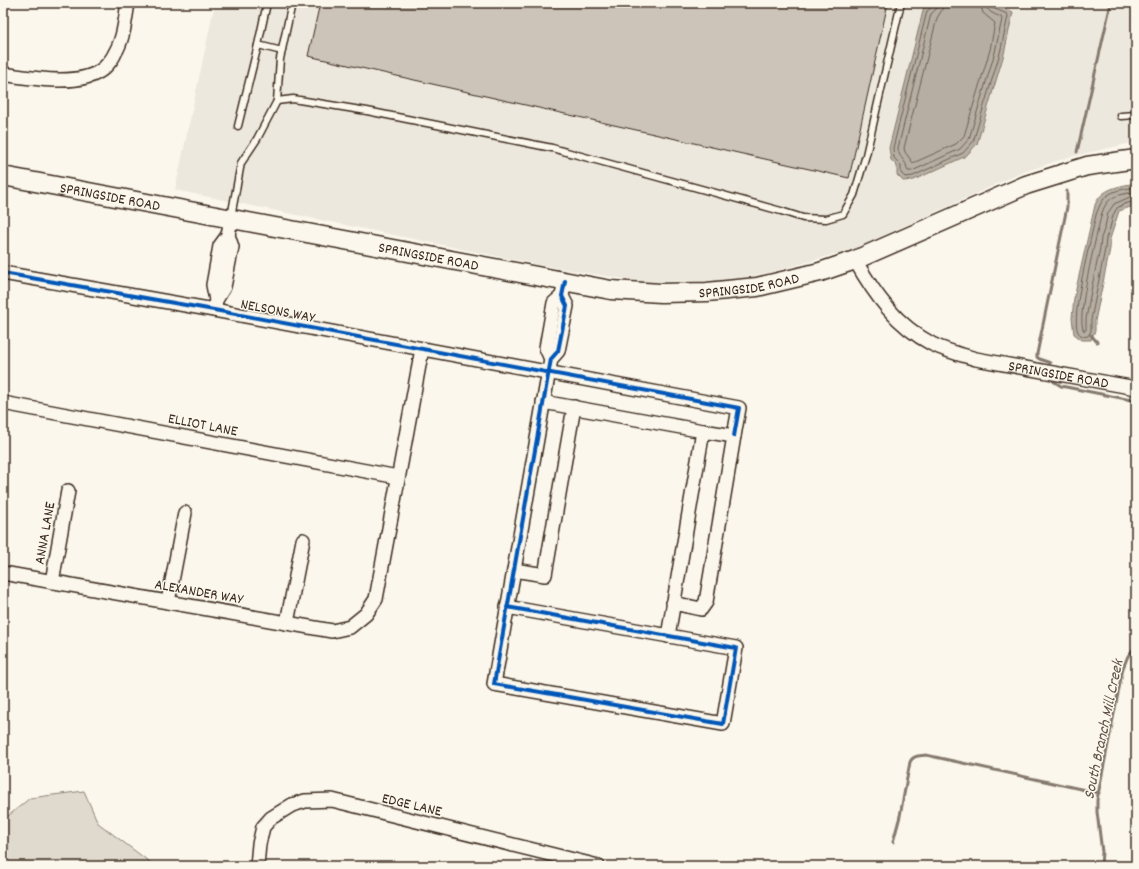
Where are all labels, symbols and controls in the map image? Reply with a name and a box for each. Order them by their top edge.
street label: SPRINGSIDE ROAD [58,178,162,218]
street label: SPRINGSIDE ROAD [376,238,480,278]
street label: SPRINGSIDE ROAD [698,268,802,305]
street label: NELSONS WAY [239,294,317,330]
street label: SPRINGSIDE ROAD [1006,356,1110,396]
street label: ELLIOT LANE [166,408,239,444]
street label: ANNA LANE [30,500,62,566]
street label: ALEXANDER WAY [153,574,245,612]
water label: South Branch Mill Creek [1078,656,1131,801]
street label: EDGE LANE [379,788,444,824]

